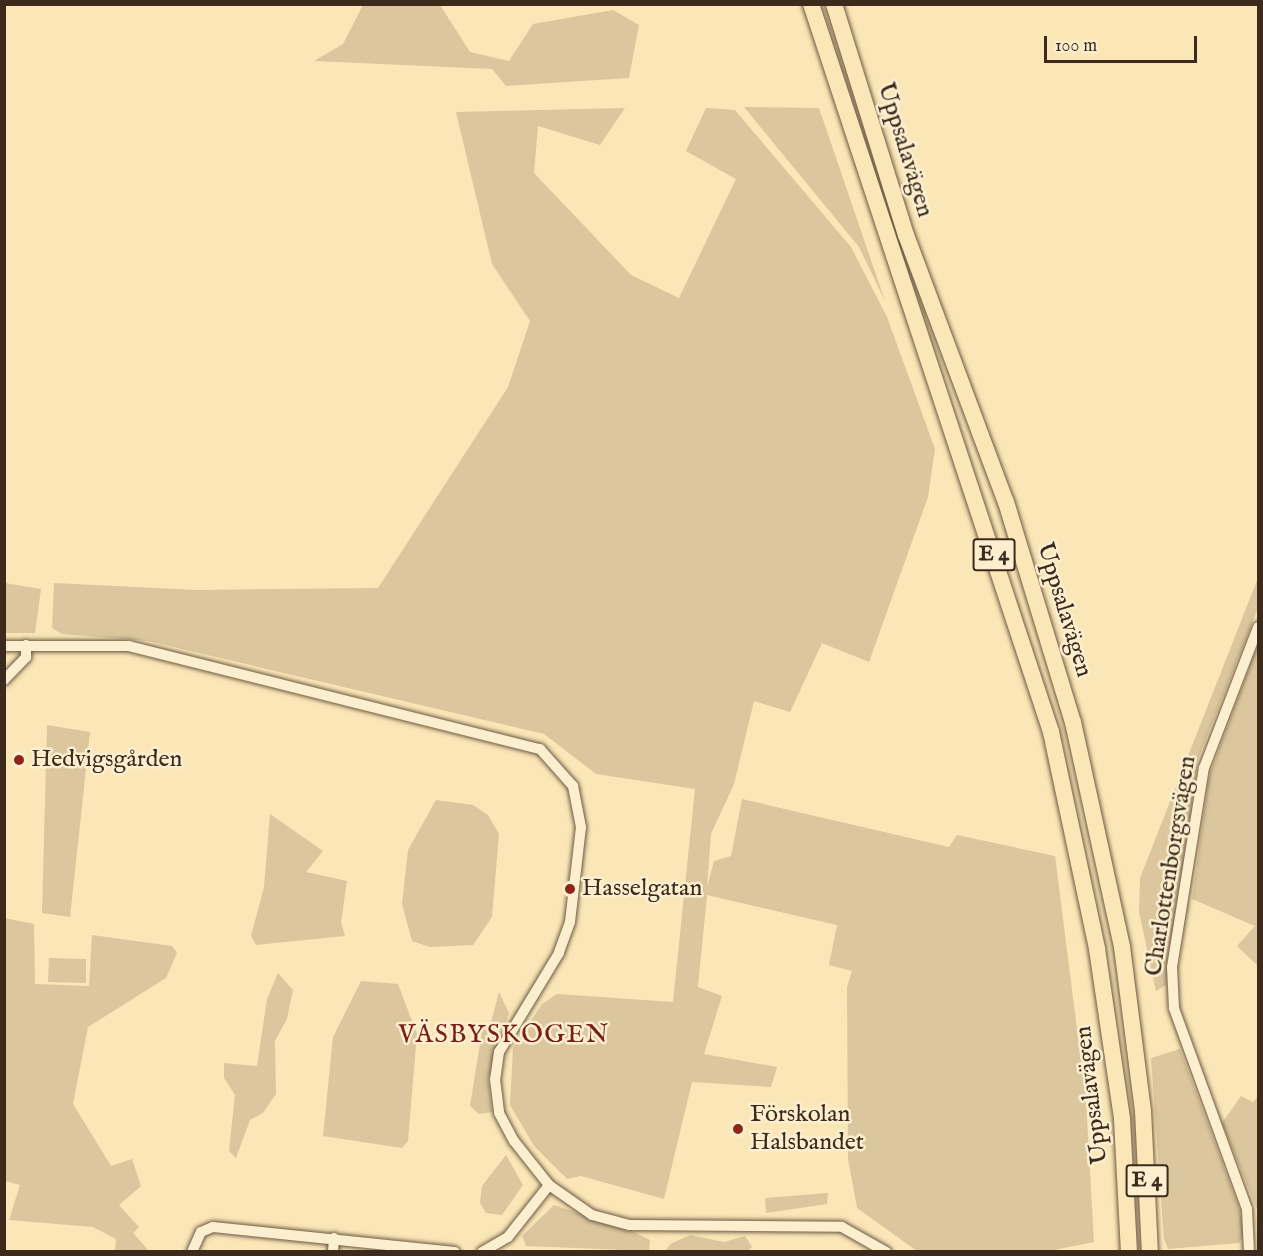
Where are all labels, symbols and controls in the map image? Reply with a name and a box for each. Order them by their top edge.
scale bar [1047,24,1200,62]
text: 100 m [1055,35,1097,58]
street label: Uppsalavägen [871,79,939,221]
road number: E 4 [972,536,1016,574]
street label: Uppsalavägen [1030,539,1098,681]
place label: Hedvigsgården [31,746,182,774]
marker: Hedvigsgården [12,753,26,767]
street label: Charlottenborgsvägen [1139,754,1203,978]
place label: Hasselgatan [582,875,702,903]
marker: Hasselgatan [563,882,577,896]
district label: VÄSBYSKOGEN [398,1019,610,1051]
street label: Uppsalavägen [1069,1024,1115,1166]
place label: Förskolan Halsbandet [750,1101,864,1157]
marker: Förskolan Halsbandet [731,1122,745,1136]
road number: E 4 [1124,1162,1170,1200]

